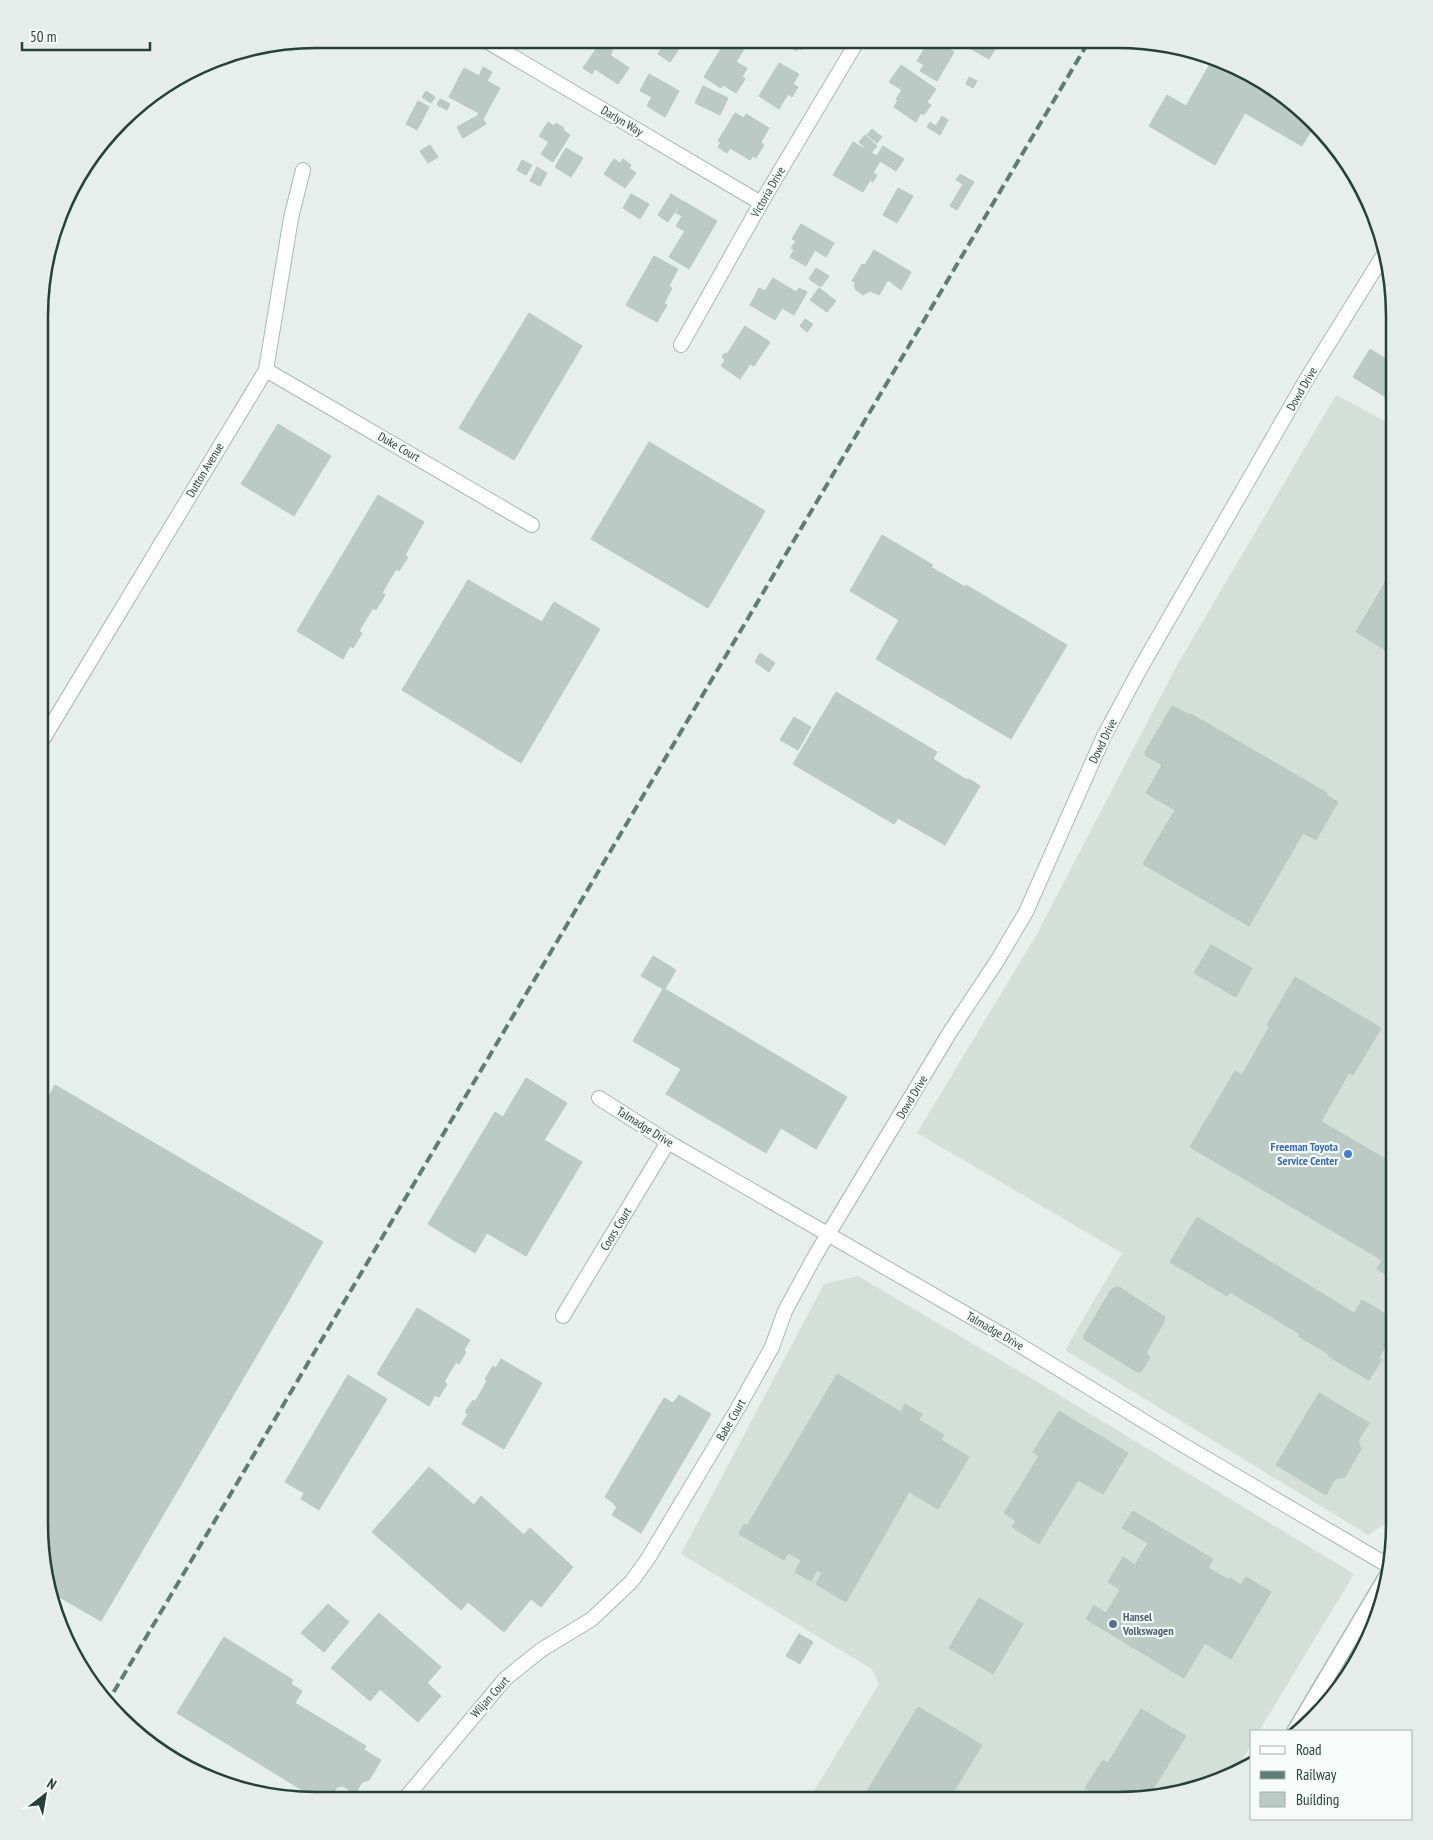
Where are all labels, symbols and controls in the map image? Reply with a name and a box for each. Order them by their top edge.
scale bar [22,20,150,52]
text: 50 m [30,27,56,46]
street label: Darlyn Way [599,102,646,139]
street label: Victoria Drive [747,164,788,221]
street label: Dowd Drive [1283,364,1320,413]
street label: Duke Court [376,429,424,465]
street label: Dutton Avenue [182,440,227,500]
street label: Dowd Drive [1085,716,1120,766]
street label: Dowd Drive [893,1072,930,1121]
street label: Talmadge Drive [614,1103,677,1150]
place label: Freeman Toyota Service Center [1271,1139,1338,1168]
marker: Freeman Toyota Service Center [1342,1148,1354,1160]
street label: Coors Court [597,1204,635,1253]
street label: Talmadge Drive [964,1308,1027,1353]
street label: Babe Court [713,1396,749,1443]
place label: Hansel Volkswagen [1122,1609,1174,1638]
marker: Hansel Volkswagen [1107,1618,1119,1630]
street label: Wiljan Court [467,1672,513,1721]
legend [1250,1730,1413,1820]
text: Road [1296,1740,1322,1759]
text: Railway [1296,1765,1337,1784]
north arrow [20,1770,70,1820]
text: N [44,1774,60,1794]
text: Building [1296,1790,1339,1809]

